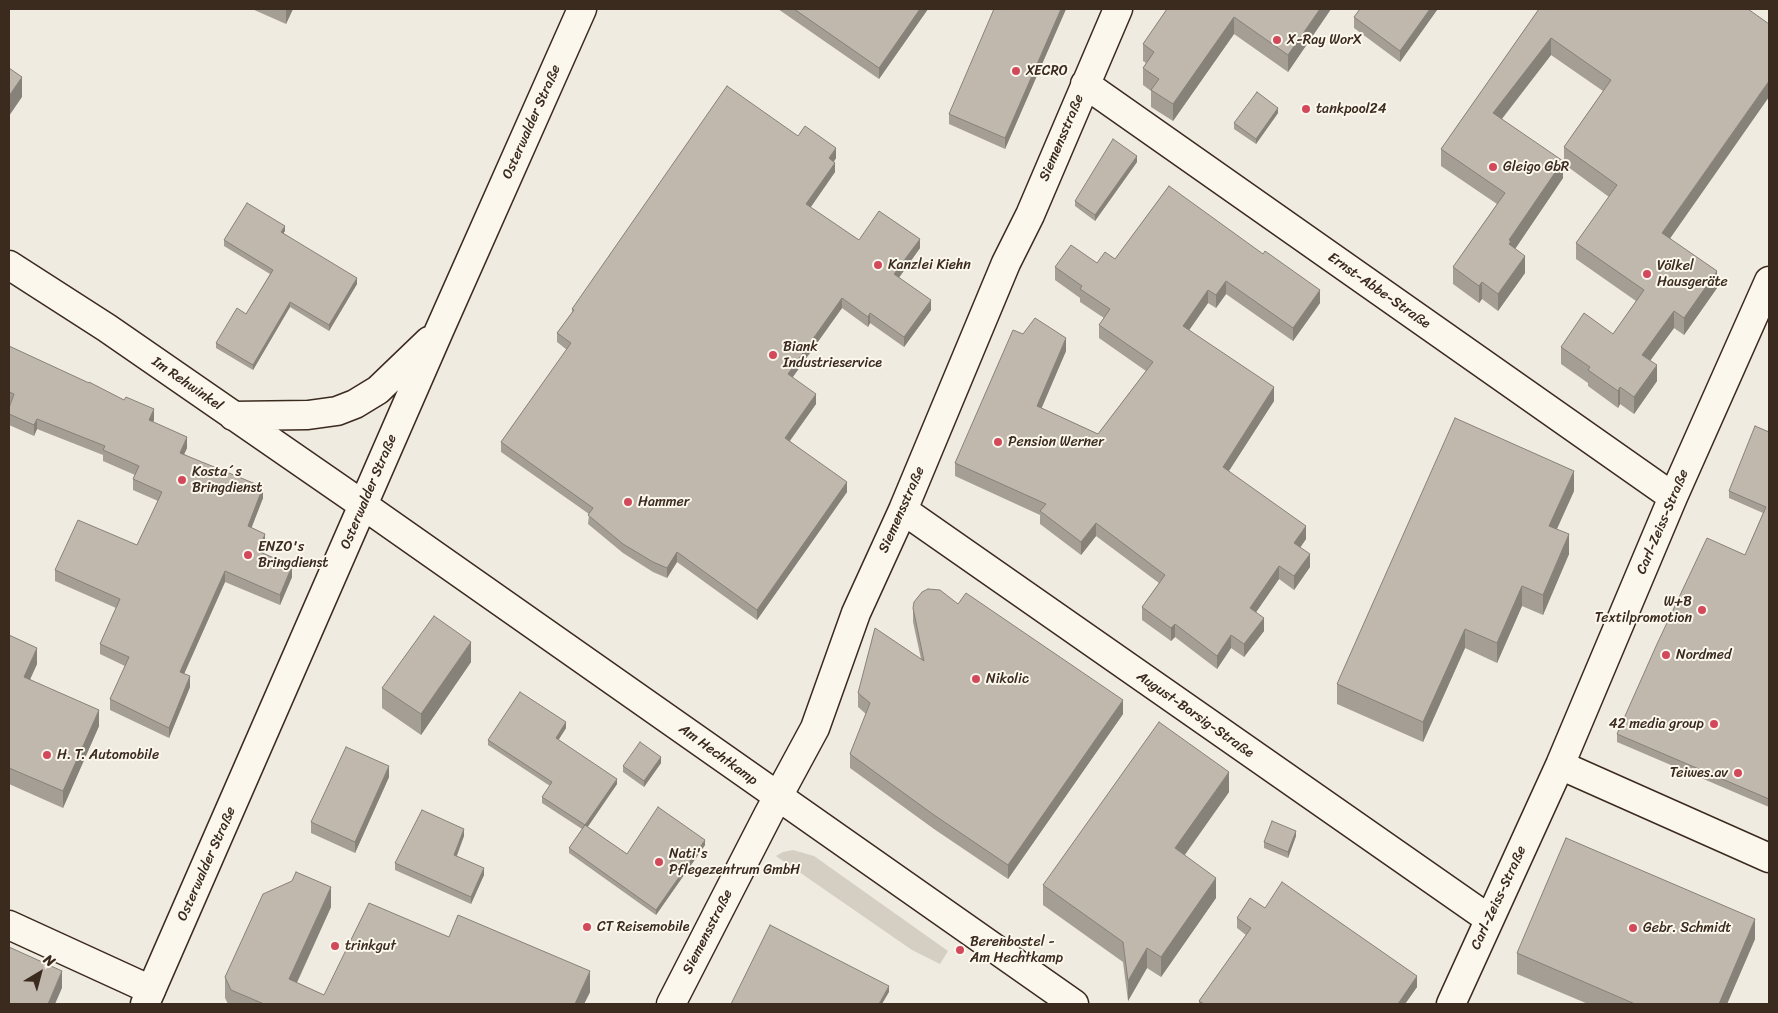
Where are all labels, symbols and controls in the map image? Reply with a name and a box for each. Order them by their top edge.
place label: X-Ray WorX [1287,32,1362,48]
marker: X-Ray WorX [1271,34,1283,46]
street label: Osterwalder Straße [499,62,565,182]
place label: XECRO [1026,63,1068,79]
marker: XECRO [1010,65,1022,77]
street label: Siemensstraße [1036,92,1088,184]
place label: tankpool24 [1316,101,1386,117]
marker: tankpool24 [1300,103,1312,115]
place label: Gleigo GbR [1503,159,1569,175]
marker: Gleigo GbR [1487,161,1499,173]
street label: Ernst-Abbe-Straße [1325,249,1433,333]
place label: Kanzlei Kiehn [888,257,971,273]
place label: Völkel Hausgeräte [1657,258,1728,290]
marker: Kanzlei Kiehn [872,259,884,271]
marker: Völkel Hausgeräte [1641,268,1653,280]
place label: Biank Industrieservice [783,339,882,372]
marker: Biank Industrieservice [767,349,779,361]
street label: Im Rehwinkel [148,354,226,414]
street label: Osterwalder Straße [337,432,401,552]
place label: Pension Werner [1008,434,1104,450]
marker: Pension Werner [992,436,1004,448]
place label: Kosta´s Bringdienst [192,464,262,497]
street label: Siemensstraße [875,464,929,556]
street label: Carl-Zeiss-Straße [1633,467,1693,577]
marker: Kosta´s Bringdienst [176,474,188,486]
place label: Hammer [638,494,689,510]
marker: Hammer [622,496,634,508]
place label: ENZO's Bringdienst [258,539,328,572]
marker: ENZO's Bringdienst [242,549,254,561]
place label: W+B Textilpromotion [1595,594,1692,626]
marker: W+B Textilpromotion [1696,604,1708,616]
place label: Nordmed [1676,647,1731,663]
marker: Nordmed [1660,649,1672,661]
street label: August-Borsig-Straße [1133,668,1257,762]
place label: Nikolic [986,671,1029,687]
marker: Nikolic [970,673,982,685]
place label: 42 media group [1609,716,1704,732]
marker: 42 media group [1708,718,1720,730]
street label: Am Hechtkamp [675,721,761,789]
place label: H. T. Automobile [57,747,159,763]
marker: H. T. Automobile [41,749,53,761]
place label: Teiwes.av [1670,765,1728,781]
marker: Teiwes.av [1732,767,1744,779]
street label: Osterwalder Straße [174,804,240,924]
street label: Carl-Zeiss-Straße [1468,844,1530,952]
place label: Nati's Pflegezentrum GmbH [669,846,800,879]
marker: Nati's Pflegezentrum GmbH [653,856,665,868]
street label: Siemensstraße [679,887,737,977]
place label: CT Reisemobile [597,919,689,935]
place label: Gebr. Schmidt [1643,920,1731,936]
marker: CT Reisemobile [581,921,593,933]
marker: Gebr. Schmidt [1627,922,1639,934]
place label: Berenbostel - Am Hechtkamp [970,934,1063,966]
place label: trinkgut [345,938,396,954]
marker: trinkgut [329,940,341,952]
marker: Berenbostel - Am Hechtkamp [954,944,966,956]
north arrow [15,948,65,998]
text: N [38,948,61,974]

